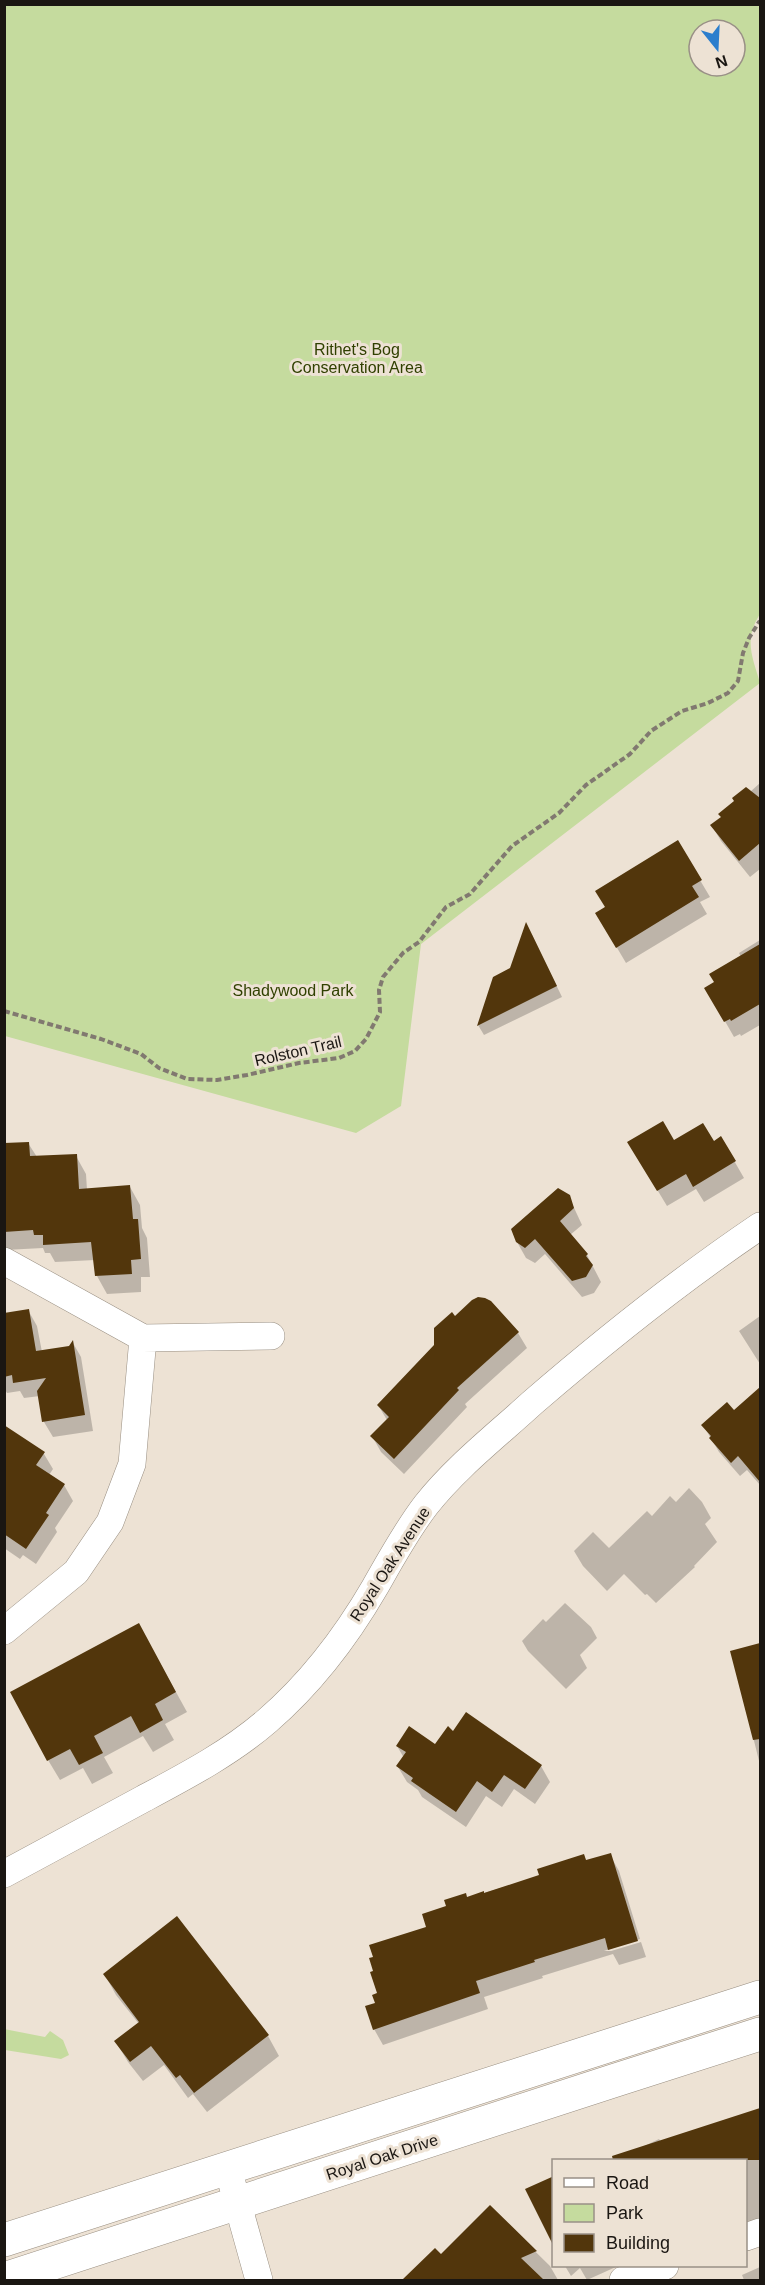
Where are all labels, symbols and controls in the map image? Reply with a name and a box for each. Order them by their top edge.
north arrow [687,18,747,78]
text: N [713,52,730,72]
park label: Rithet's Bog Conservation Area [291,341,423,376]
park label: Shadywood Park [233,982,354,999]
street label: Rolston Trail [253,1033,343,1069]
street label: Royal Oak Avenue [347,1504,433,1624]
street label: Royal Oak Drive [324,2131,440,2183]
legend [552,2159,747,2267]
text: Road [606,2173,649,2193]
text: Park [606,2203,644,2223]
text: Building [606,2233,670,2253]

